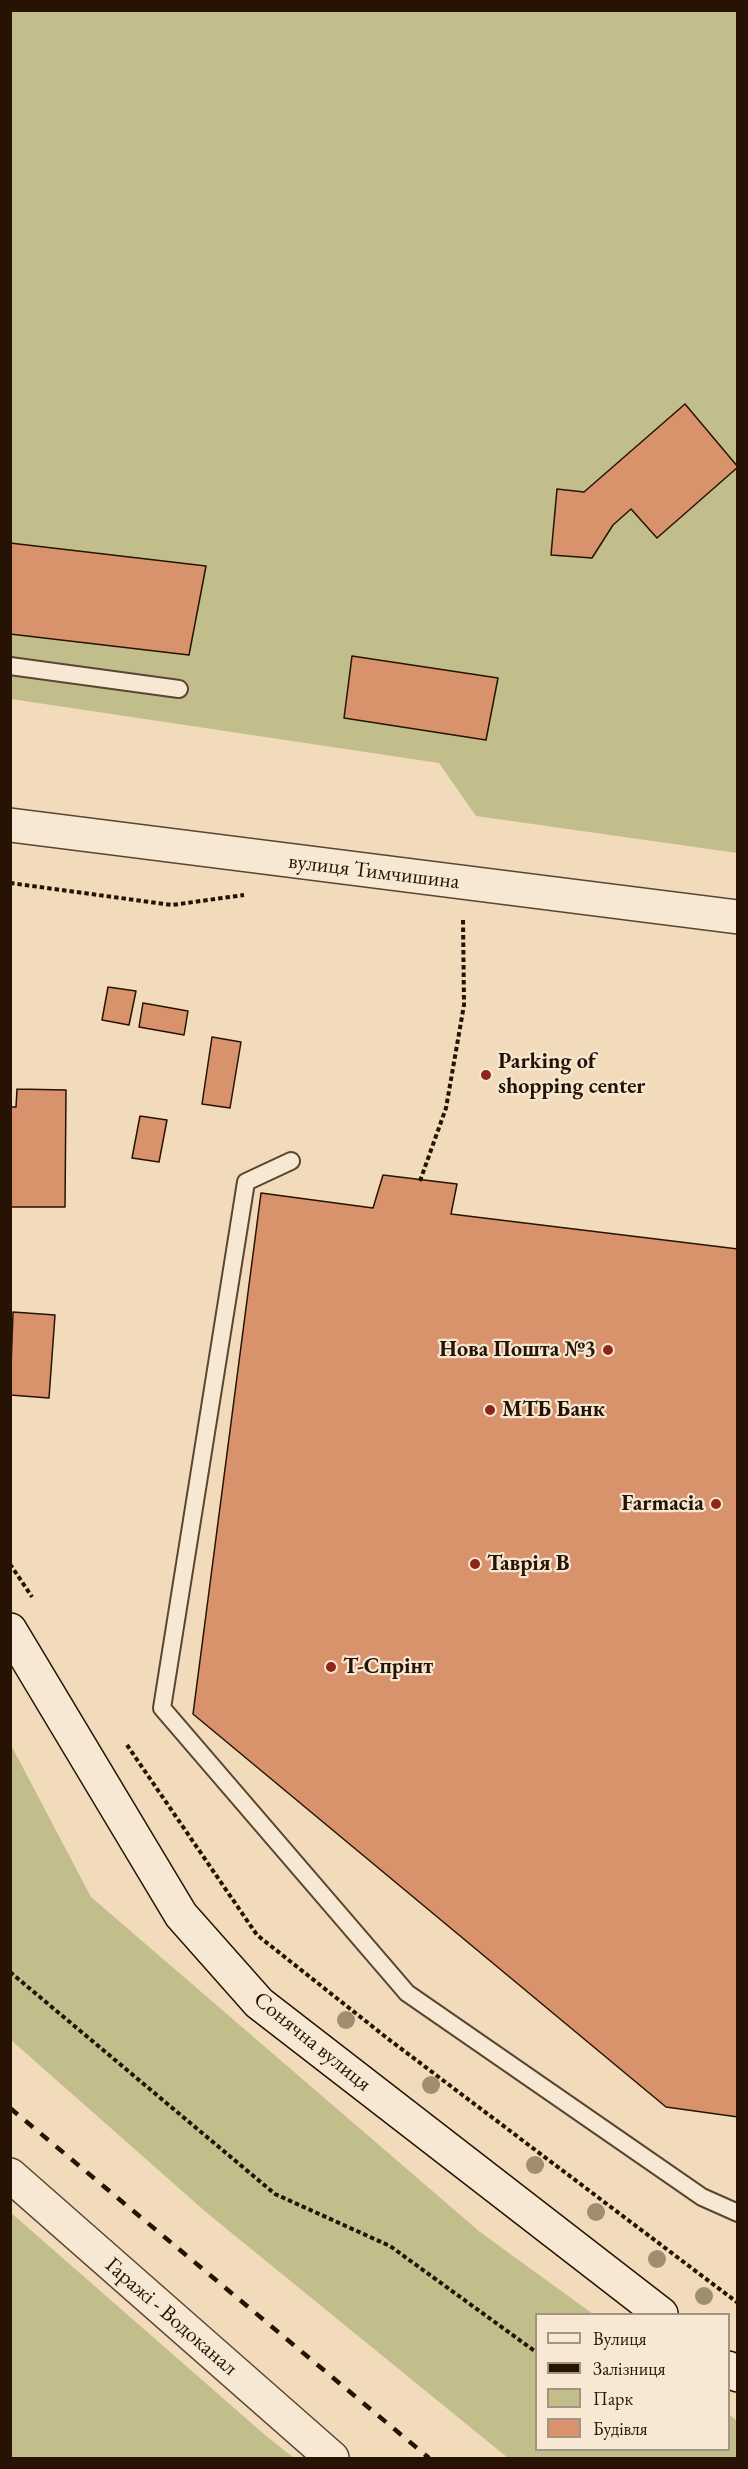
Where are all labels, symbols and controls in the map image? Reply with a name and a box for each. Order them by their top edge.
street label: вулиця Тимчишина [287,848,461,896]
place label: Parking of shopping center [498,1049,645,1100]
marker: Parking of shopping center [479,1068,493,1082]
place label: Нова Пошта №3 [439,1337,596,1363]
marker: Нова Пошта №3 [601,1343,615,1357]
place label: МТБ Банк [502,1397,605,1423]
marker: МТБ Банк [483,1403,497,1417]
place label: Farmacia [621,1491,704,1517]
marker: Farmacia [709,1497,723,1511]
place label: Таврія В [487,1551,570,1577]
marker: Таврія В [468,1557,482,1571]
place label: Т-Спрінт [343,1654,433,1680]
marker: Т-Спрінт [324,1660,338,1674]
street label: Сонячна вулиця [248,1987,376,2097]
street label: Гаражі - Водоканал [99,2252,243,2382]
legend [535,2313,730,2451]
text: Вулиця [593,2327,646,2350]
text: Залізниця [593,2357,666,2380]
text: Парк [593,2387,633,2410]
text: Будівля [593,2417,648,2440]

